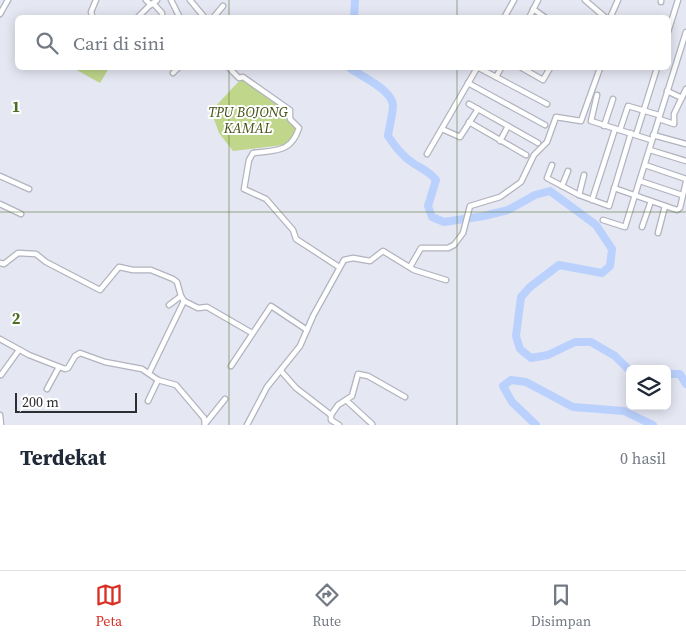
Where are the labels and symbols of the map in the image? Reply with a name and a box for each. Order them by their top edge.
text: 1 [12,95,20,117]
park label: TPU BOJONG KAMAL [208,102,289,138]
text: 2 [12,307,21,329]
scale bar [15,390,138,413]

